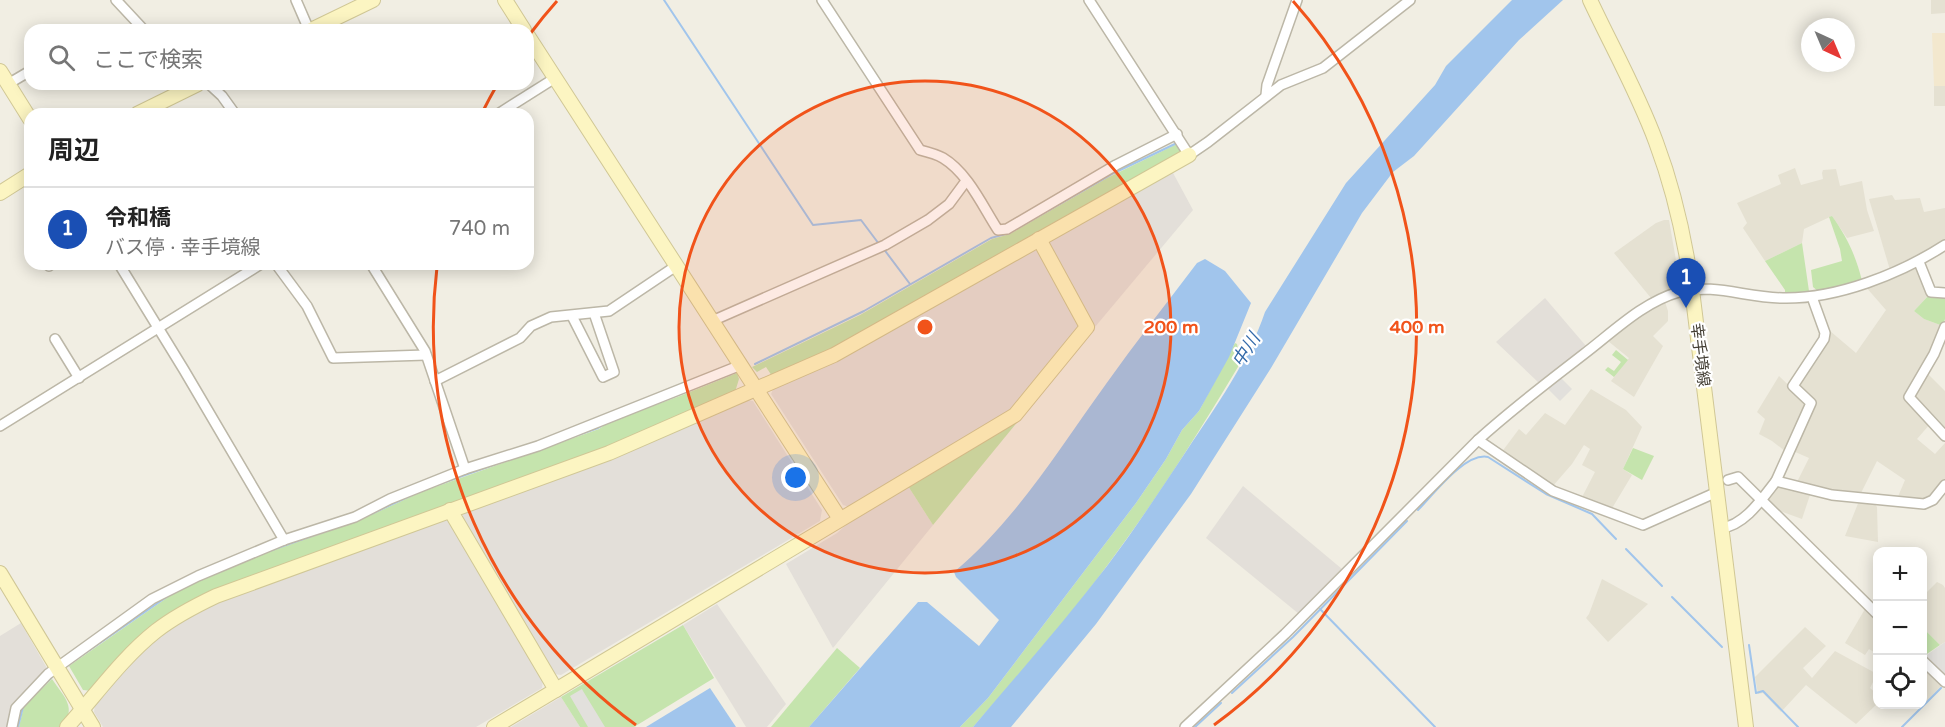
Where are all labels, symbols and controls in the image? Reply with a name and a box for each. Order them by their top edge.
north arrow [1801,18,1855,72]
search box [24,24,534,90]
icon: search [45,41,78,74]
text: ここで検索 [93,47,203,73]
text: 周辺 [48,135,100,166]
text: 令和橋 [105,205,171,231]
text: 1 [61,217,74,241]
text: 740 m [449,217,510,241]
text: バス停 · 幸手境線 [105,236,261,260]
pin: 1 [1666,258,1706,308]
text: 200 m [1143,316,1199,338]
text: 400 m [1389,316,1445,338]
centre of rings [915,317,935,337]
street label: 幸手境線 [1686,322,1714,388]
water label: 中川 [1227,327,1266,371]
your location [781,463,810,492]
map controls [1873,547,1927,709]
button: + [1873,547,1927,601]
button: − [1873,601,1927,655]
button: locate [1873,655,1927,709]

